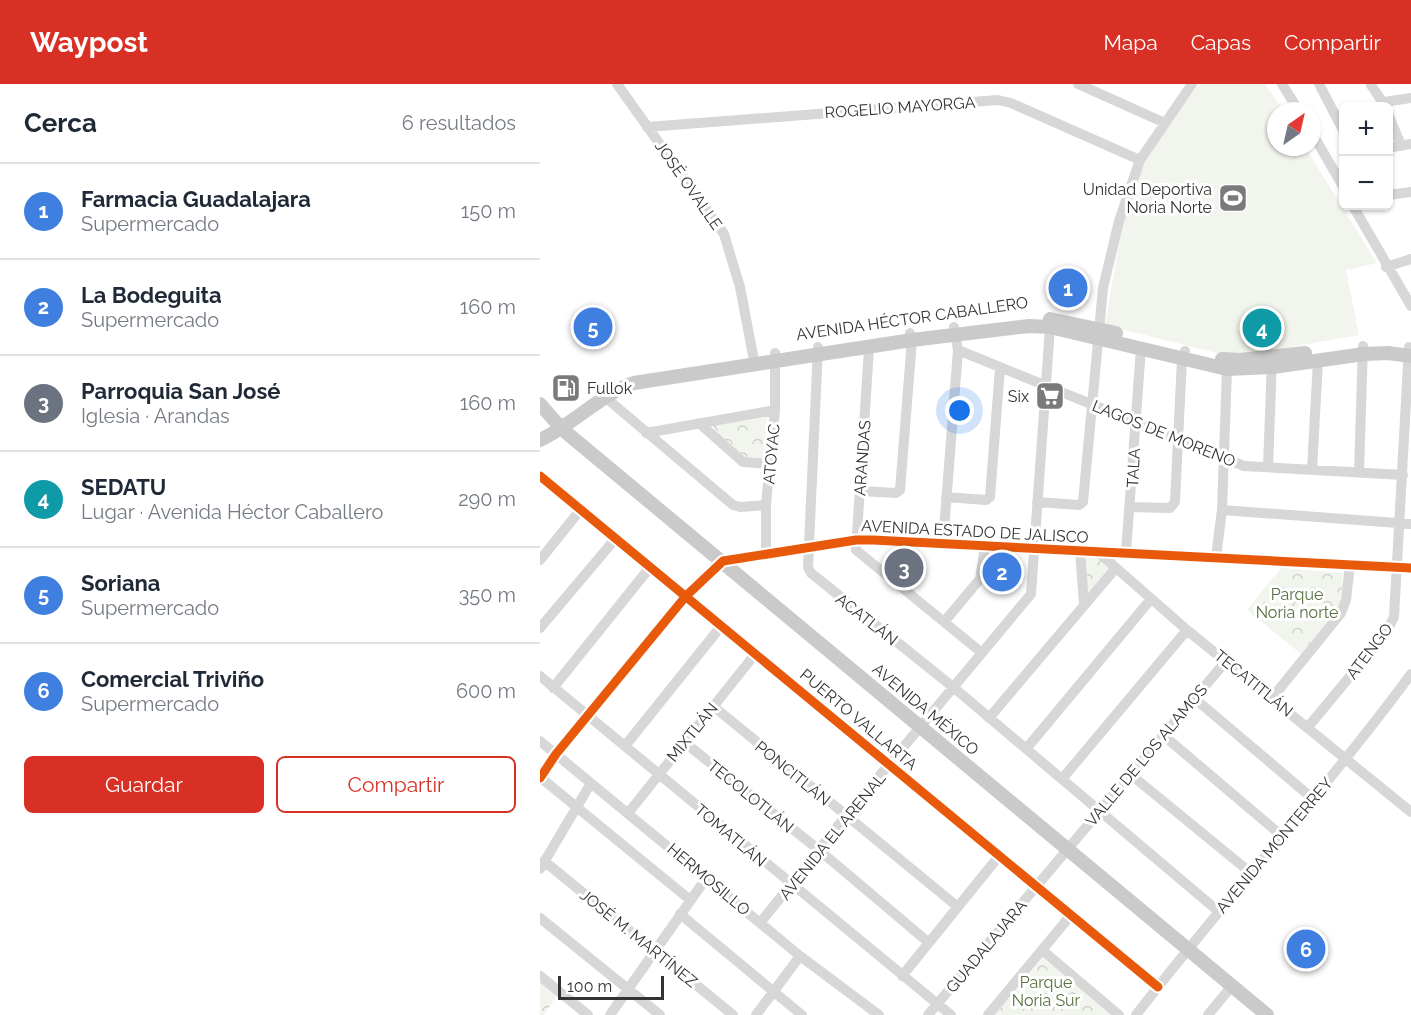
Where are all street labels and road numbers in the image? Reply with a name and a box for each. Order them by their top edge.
street label: ROGELIO MAYORGA [824,93,976,122]
street label: JOSÉ OVALLE [651,137,727,234]
street label: AVENIDA HÉCTOR CABALLERO [795,292,1029,344]
street label: LAGOS DE MORENO [1089,396,1238,471]
street label: ARANDAS [850,419,875,497]
street label: ATOYAC [759,423,784,485]
street label: TALA [1123,448,1144,488]
street label: AVENIDA ESTADO DE JALISCO [861,516,1089,547]
street label: ACATLÁN [832,589,902,649]
street label: ATENGO [1342,620,1397,683]
street label: TECATITLÁN [1210,645,1298,721]
street label: AVENIDA MÉXICO [869,659,983,759]
street label: PUERTO VALLARTA [796,665,921,774]
street label: VALLE DE LOS ALAMOS [1081,680,1211,830]
street label: MIXTLÁN [662,698,722,766]
street label: PONCITLÁN [751,736,835,810]
street label: TECOLOTLÁN [704,755,798,837]
street label: AVENIDA EL ARENAL [775,768,890,904]
street label: AVENIDA MONTERREY [1212,773,1337,917]
street label: TOMATLÁN [691,799,771,871]
street label: HERMOSILLO [664,839,754,919]
street label: JOSÉ M. MARTÍNEZ [576,884,702,992]
street label: GUADALAJARA [942,896,1031,997]

